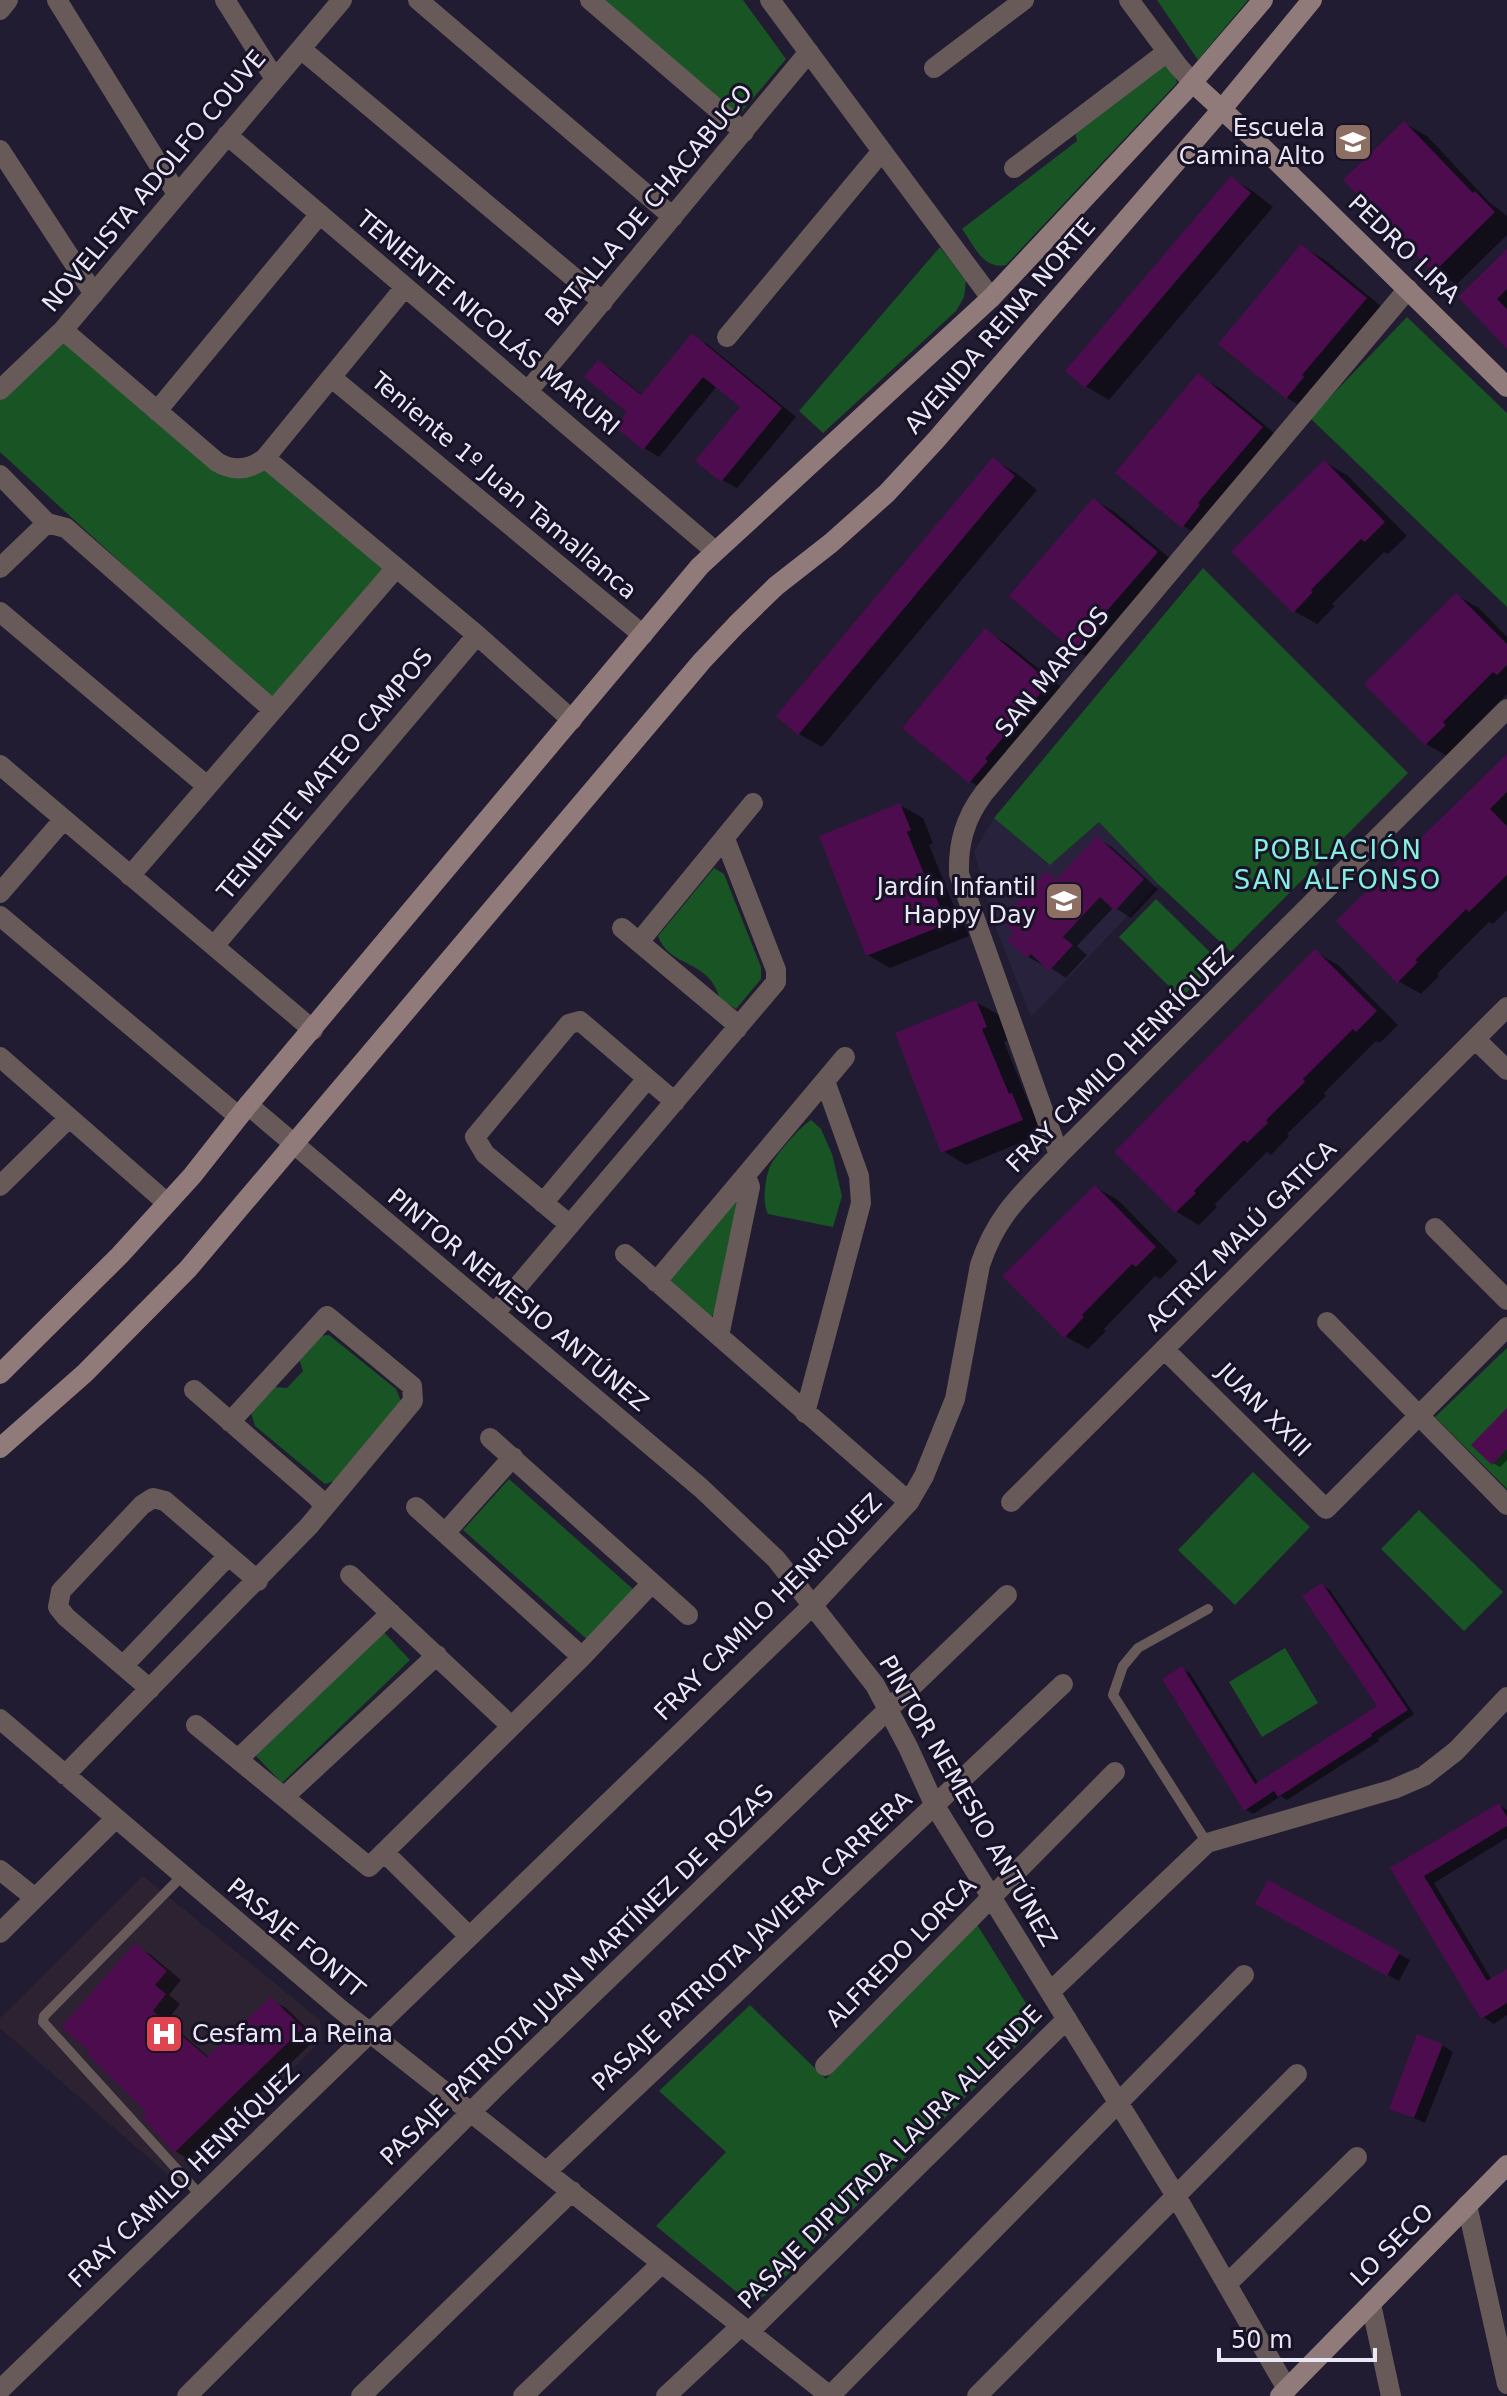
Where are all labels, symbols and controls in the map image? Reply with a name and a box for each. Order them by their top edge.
street label: NOVELISTA ADOLFO COUVE [36,45,272,317]
street label: BATALLA DE CHACABUCO [540,79,758,331]
place label: Escuela Camina Alto [1179,114,1325,170]
school or university icon: Escuela Camina Alto [1332,121,1374,163]
street label: PEDRO LIRA [1343,189,1466,309]
street label: TENIENTE NICOLÁS MARURI [350,203,626,441]
street label: AVENIDA REINA NORTE [899,213,1101,439]
street label: Teniente 1º Juan Tamallanca [365,366,642,605]
street label: SAN MARCOS [989,601,1115,743]
street label: TENIENTE MATEO CAMPOS [211,643,438,906]
district label: POBLACIÓN SAN ALFONSO [1234,834,1442,895]
place label: Jardín Infantil Happy Day [875,873,1036,929]
school or university icon: Jardín Infantil Happy Day [1043,880,1085,922]
street label: FRAY CAMILO HENRÍQUEZ [1000,939,1239,1178]
street label: ACTRIZ MALÚ GATICA [1139,1133,1342,1337]
street label: PINTOR NEMESIO ANTÚNEZ [382,1181,655,1417]
street label: JUAN XXIII [1210,1356,1317,1463]
street label: FRAY CAMILO HENRÍQUEZ [648,1487,887,1726]
street label: PINTOR NEMESIO ANTÚNEZ [873,1650,1065,1951]
street label: PASAJE PATRIOTA JUAN MARTÍNEZ DE ROZAS [374,1778,779,2171]
street label: PASAJE PATRIOTA JAVIERA CARRERA [586,1785,918,2097]
street label: ALFREDO LORCA [820,1871,982,2033]
street label: PASAJE FONTT [222,1872,371,2004]
street label: PASAJE DIPUTADA LAURA ALLENDE [732,1999,1048,2315]
hospital icon: Cesfam La Reina [143,2013,185,2055]
place label: Cesfam La Reina [192,2020,393,2048]
street label: FRAY CAMILO HENRÍQUEZ [62,2058,305,2294]
street label: LO SECO [1345,2198,1439,2292]
scale bar [1219,2312,1375,2362]
text: 50 m [1231,2326,1293,2354]

